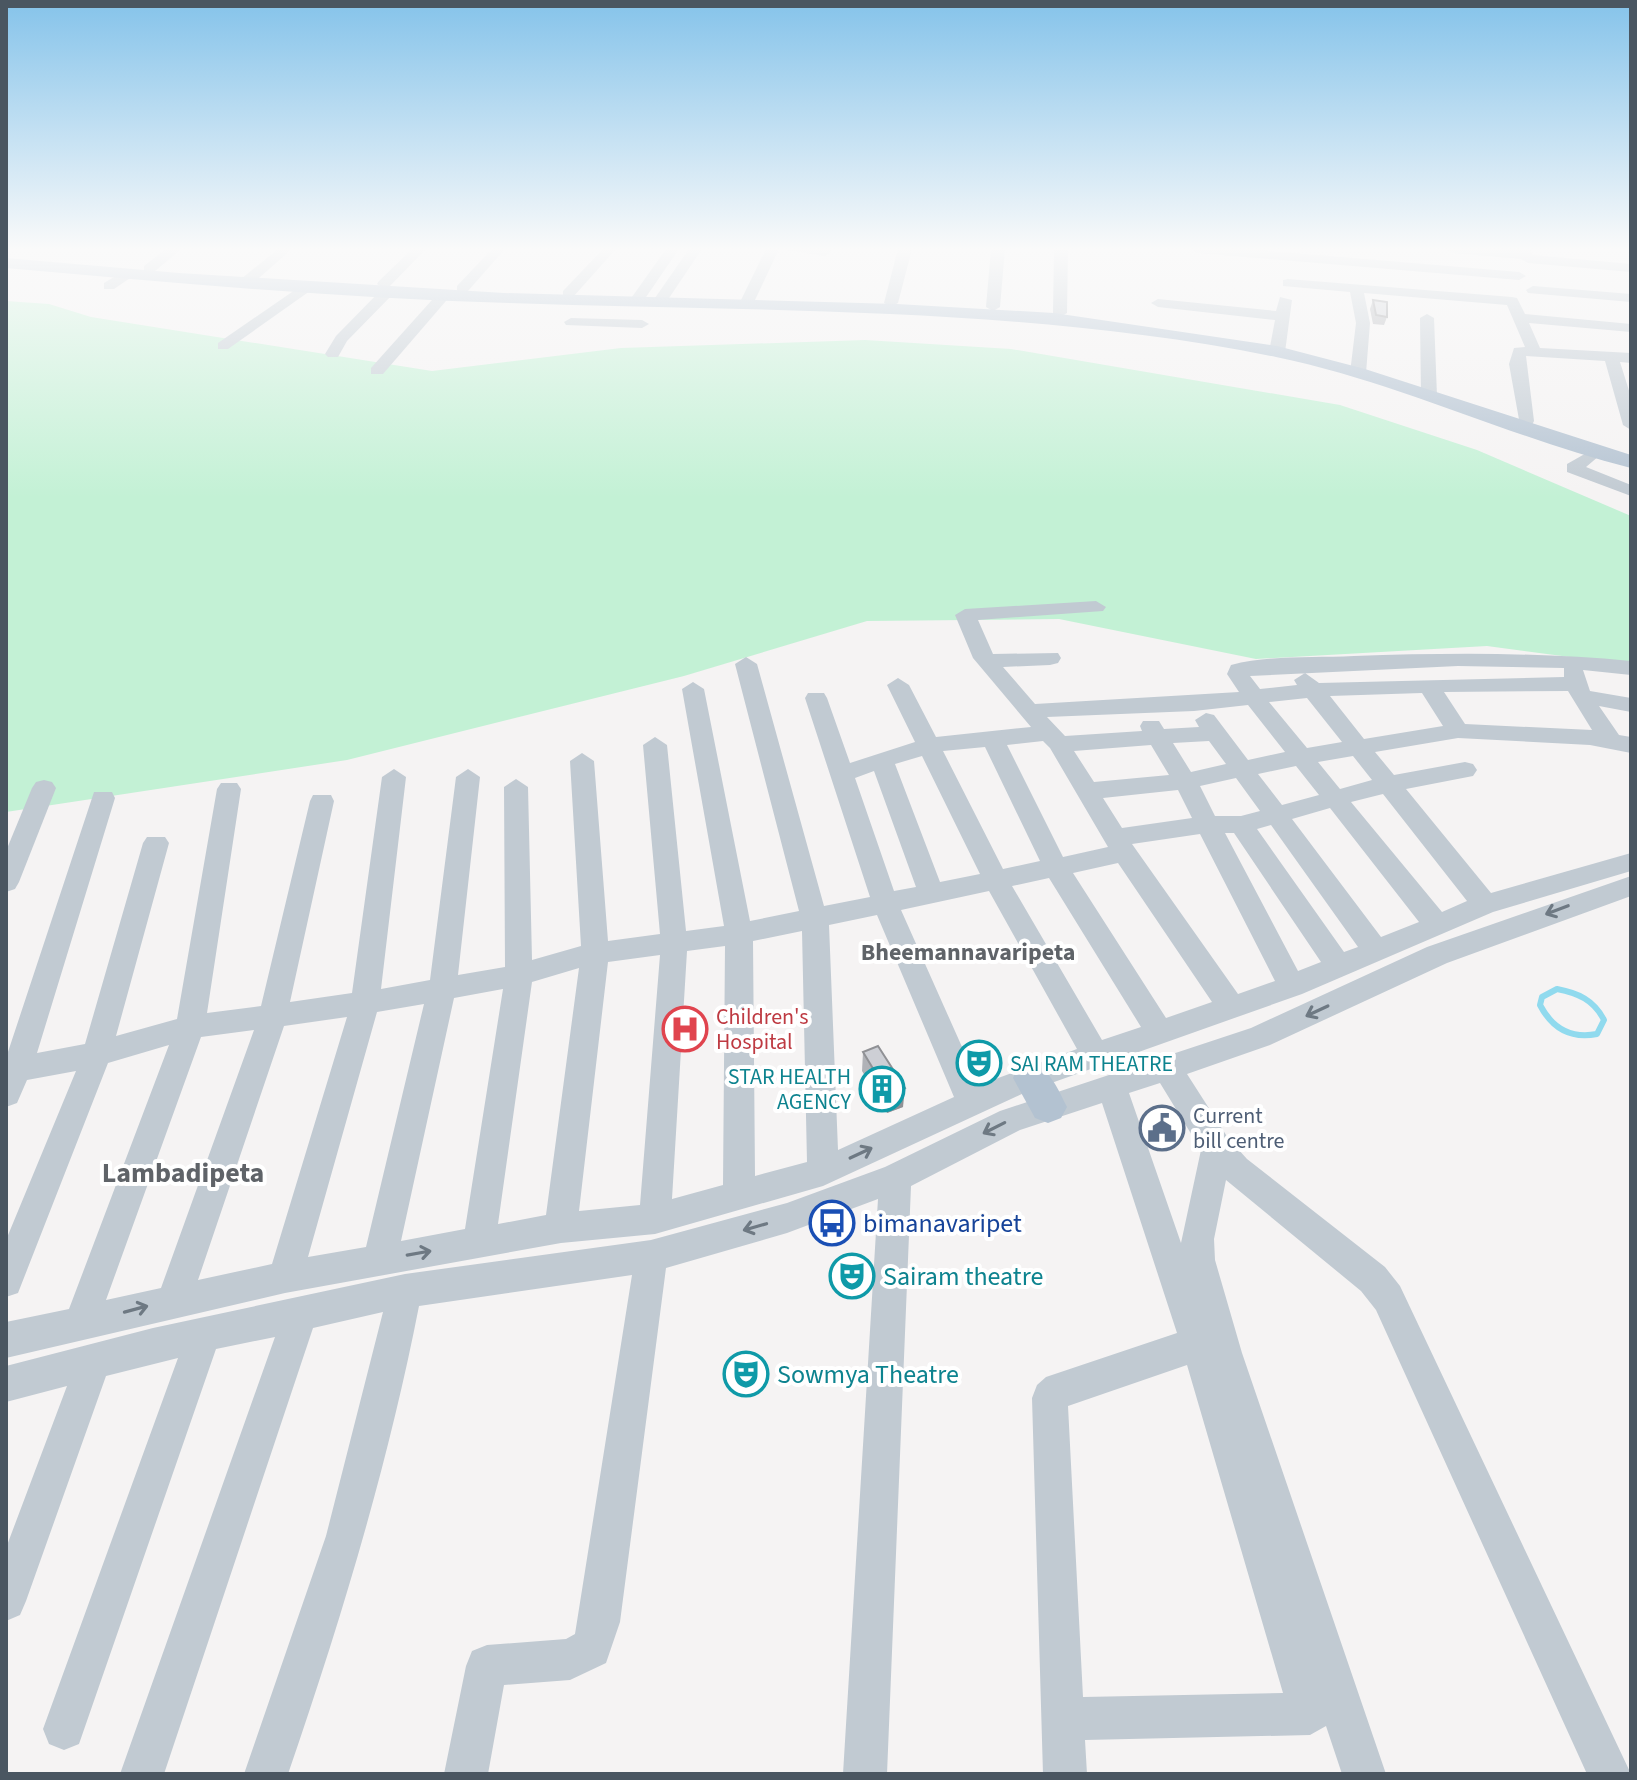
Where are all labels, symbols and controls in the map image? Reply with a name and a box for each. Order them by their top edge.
one-way arrow [1545,904,1570,919]
district label: Bheemannavaripeta [861,935,1075,970]
place label: Children's Hospital [716,1001,808,1058]
one-way arrow [1305,1004,1329,1019]
hospital icon: Children's Hospital [661,1005,709,1053]
theatre icon: SAI RAM THEATRE [955,1039,1003,1087]
place label: SAI RAM THEATRE [1010,1048,1173,1080]
place label: STAR HEALTH AGENCY [728,1061,852,1118]
building icon: STAR HEALTH AGENCY [858,1065,906,1113]
place label: Current bill centre [1193,1100,1285,1157]
public building icon: Current bill centre [1138,1104,1186,1152]
one-way arrow [983,1121,1007,1136]
one-way arrow [849,1145,873,1160]
district label: Lambadipeta [102,1153,264,1193]
bus stop icon: bimanavaripet [808,1199,856,1247]
place label: bimanavaripet [863,1205,1022,1242]
one-way arrow [742,1220,768,1235]
one-way arrow [406,1245,431,1260]
theatre icon: Sairam theatre [828,1252,876,1300]
place label: Sairam theatre [883,1258,1043,1295]
one-way arrow [123,1301,149,1316]
theatre icon: Sowmya Theatre [722,1350,770,1398]
place label: Sowmya Theatre [777,1356,959,1393]

